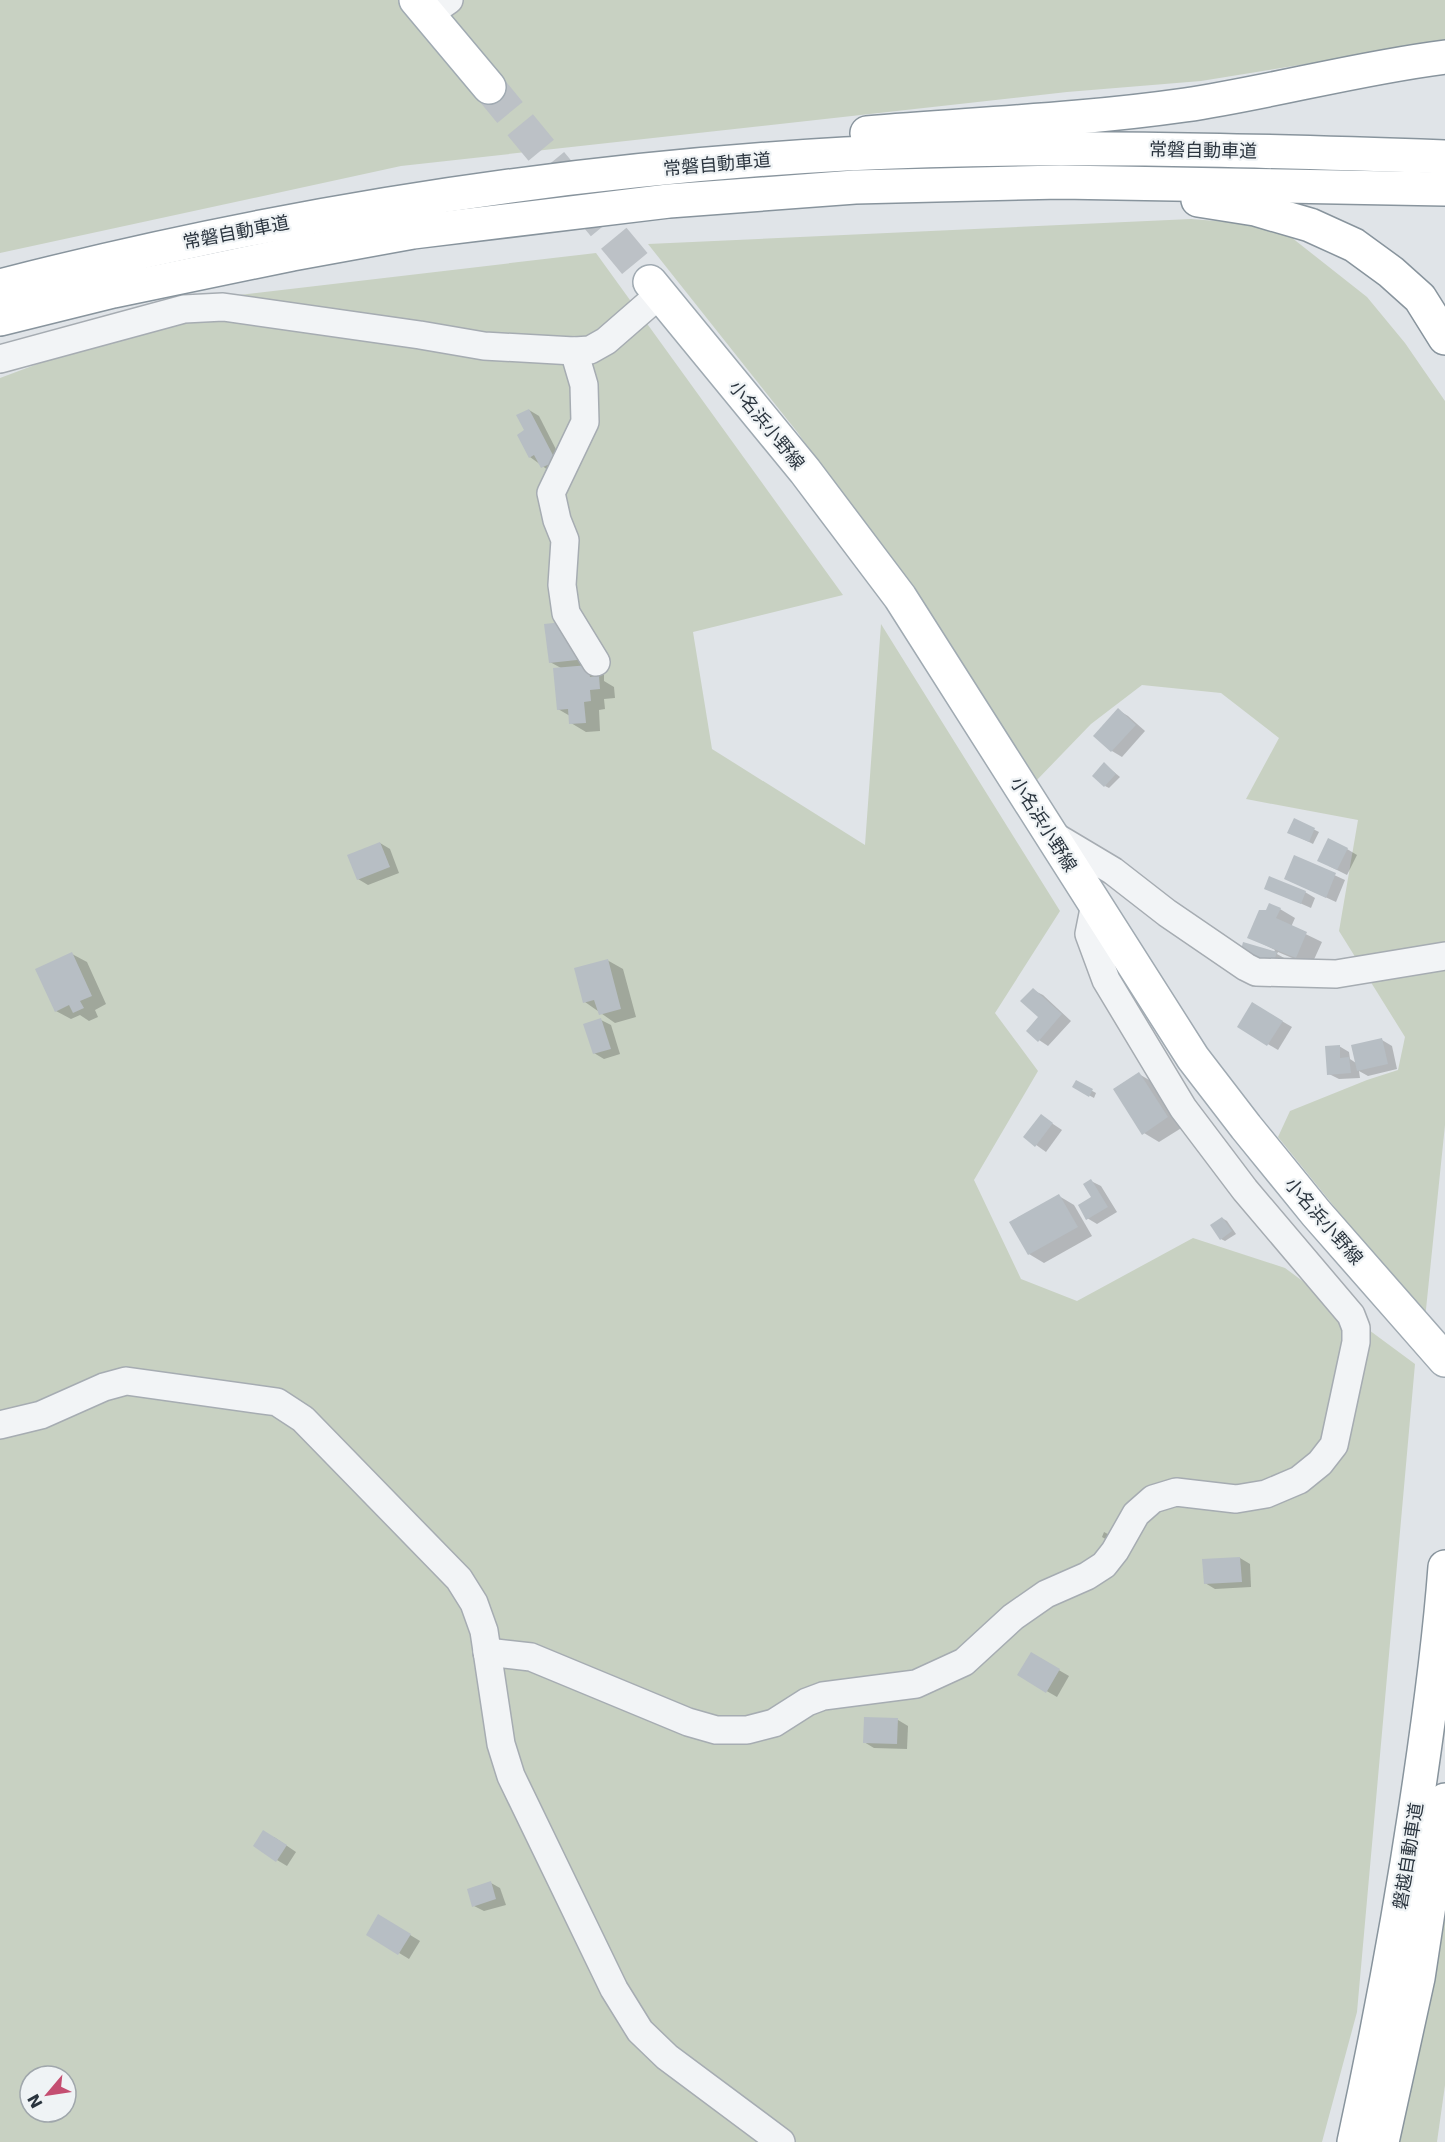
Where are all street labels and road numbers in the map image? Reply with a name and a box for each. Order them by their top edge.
street label: 常磐自動車道 [1149,139,1257,161]
street label: 常磐自動車道 [662,149,772,179]
street label: 常磐自動車道 [181,211,291,253]
street label: 小名浜小野線 [725,376,809,474]
street label: 小名浜小野線 [1006,773,1082,875]
street label: 小名浜小野線 [1281,1173,1367,1269]
street label: 磐越自動車道 [1389,1801,1427,1911]

